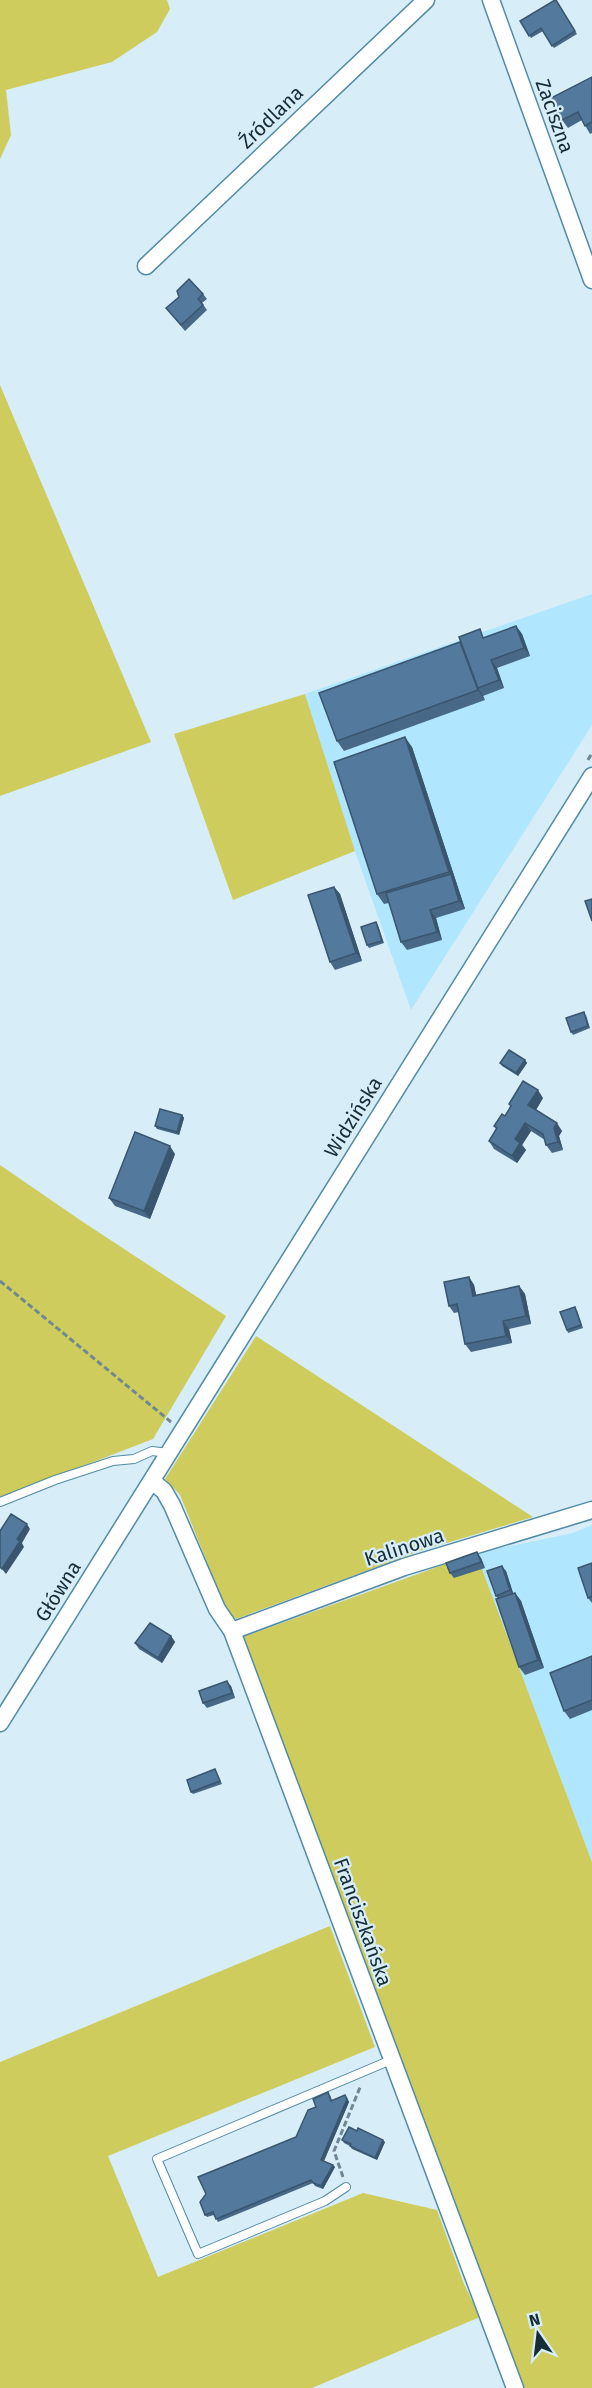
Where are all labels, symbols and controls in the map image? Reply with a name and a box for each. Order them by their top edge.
street label: Zaciszna [531,76,579,156]
street label: Źródlana [234,81,308,153]
street label: Widzińska [319,1072,387,1162]
street label: Kalinowa [361,1523,447,1571]
street label: Główna [30,1556,86,1626]
street label: Franciszkańska [329,1855,397,1989]
north arrow [508,2304,568,2364]
text: N [527,2309,542,2330]

